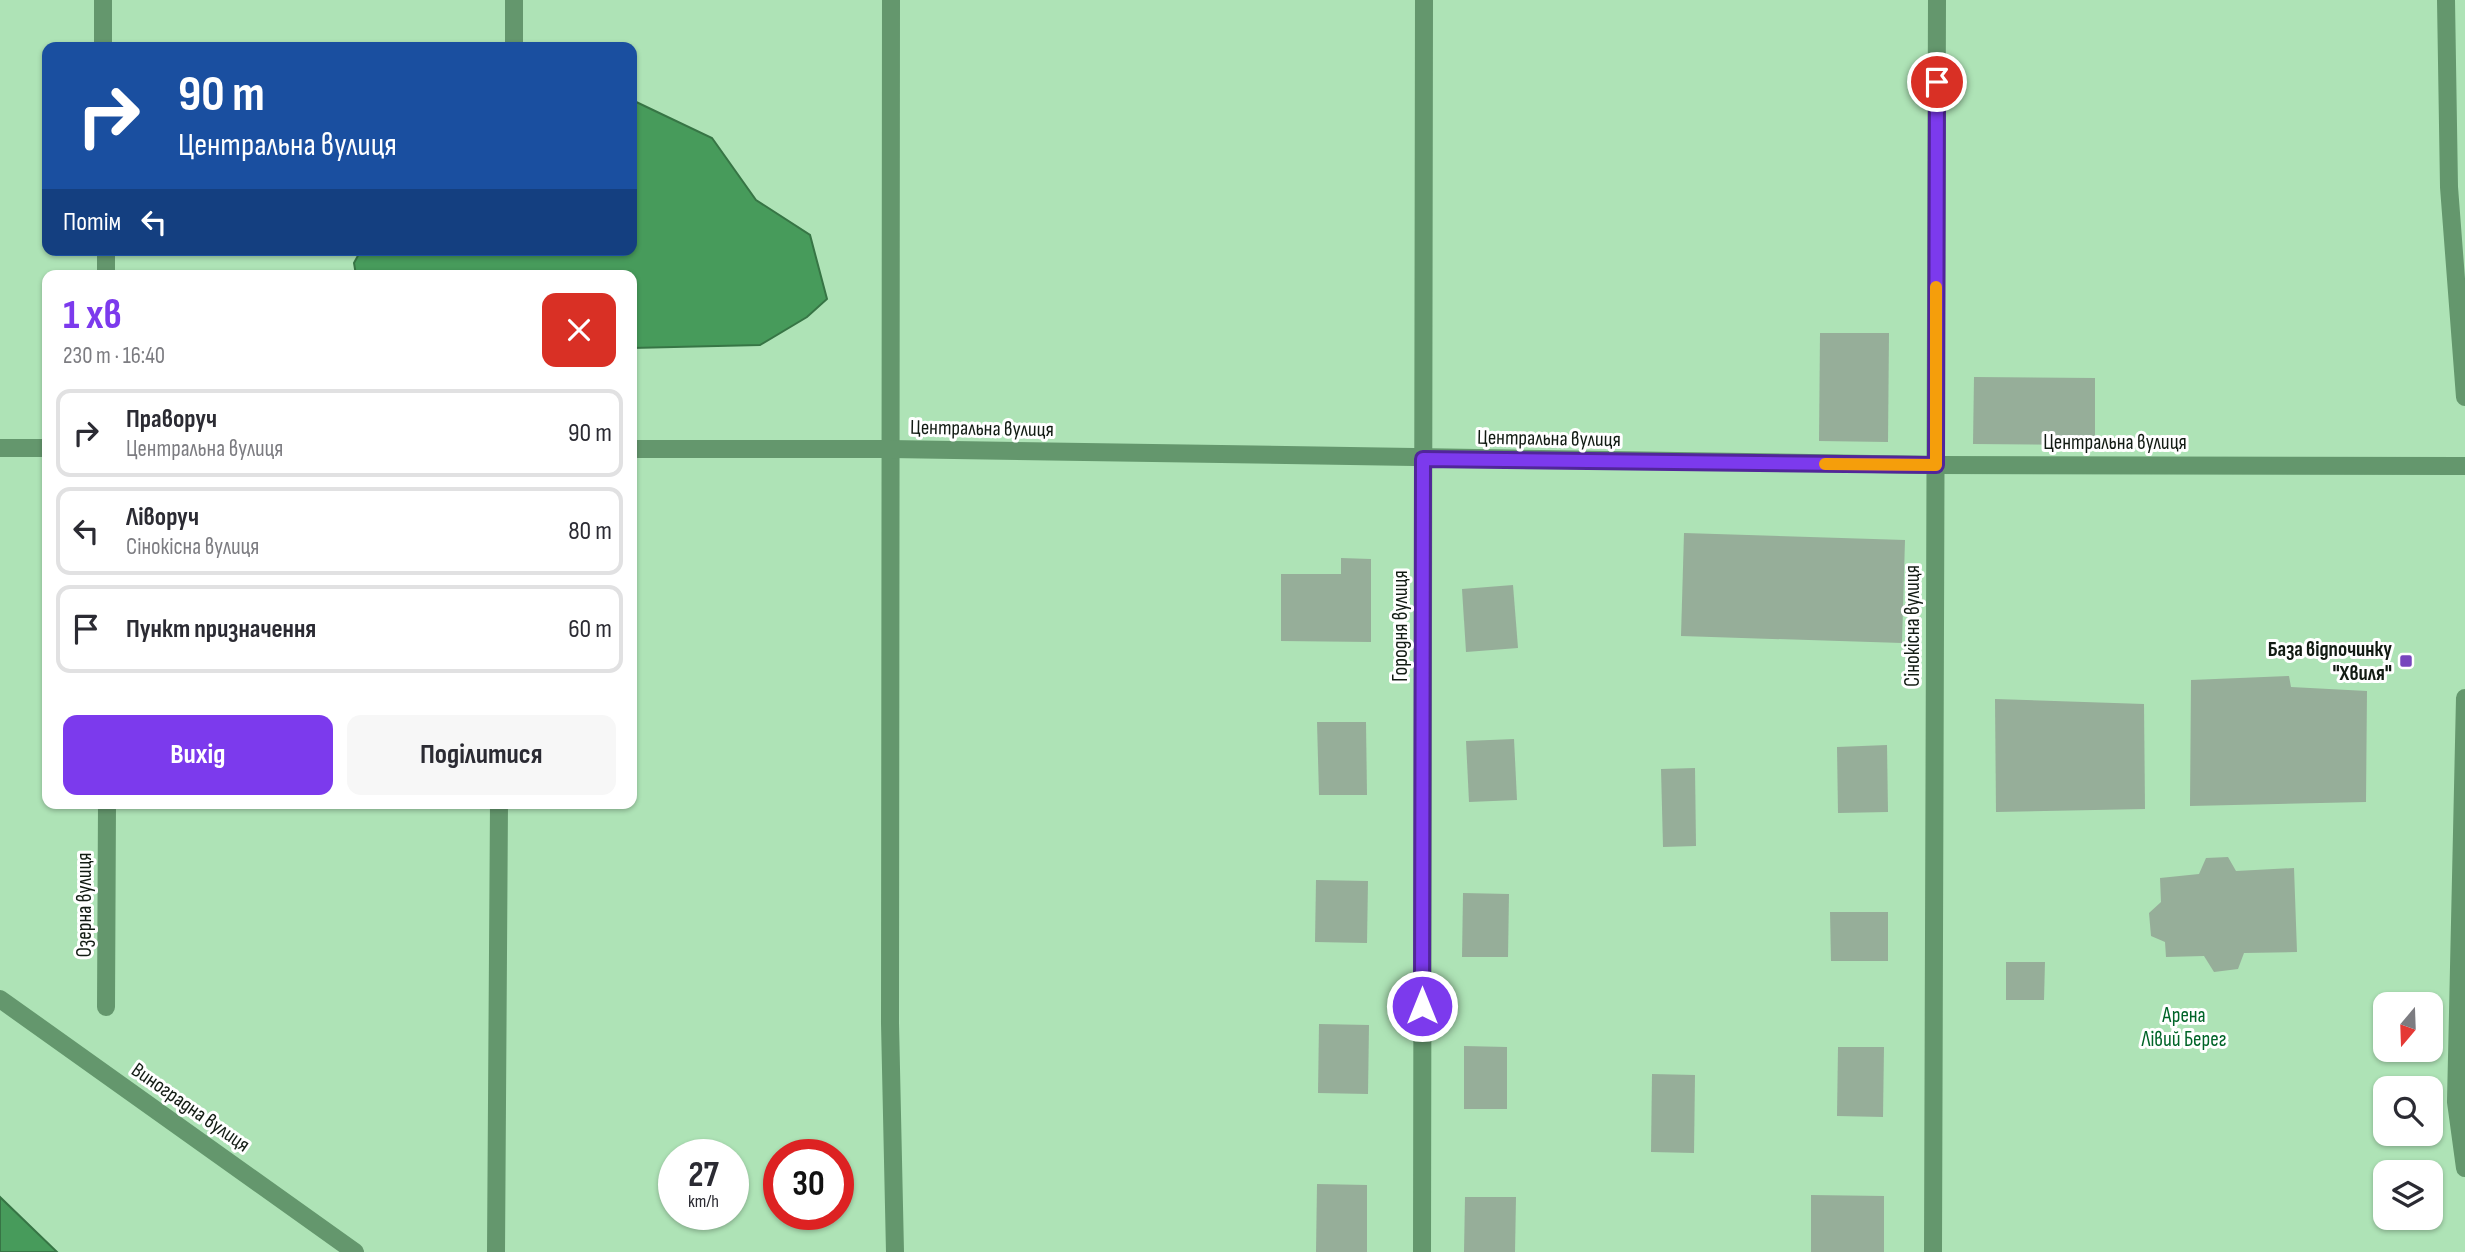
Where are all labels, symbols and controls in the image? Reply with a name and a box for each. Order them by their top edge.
pin [1907,52,1967,112]
icon: arrive [1918,63,1956,101]
text: 90 m [178,66,265,125]
icon: right [63,70,154,161]
text: Центральна вулиця [178,126,397,165]
icon: left [135,203,173,241]
text: Потім [63,207,121,238]
text: 1 хв [63,290,122,341]
button: close [542,293,616,367]
text: 230 m · 16:40 [63,342,165,370]
text: Праворуч [126,404,217,435]
icon: right [67,414,105,452]
street label: Центральна вулиця [910,415,1054,442]
text: 90 m [568,418,612,449]
street label: Центральна вулиця [1477,425,1621,452]
street label: Центральна вулиця [2043,430,2187,455]
text: Центральна вулиця [126,435,283,463]
text: Ліворуч [126,502,199,533]
icon: left [67,512,105,550]
text: 80 m [568,516,612,547]
text: Сінокісна вулиця [126,533,259,561]
street label: Сінокісна вулиця [1900,565,1925,687]
street label: Городня вулиця [1388,570,1413,682]
icon: arrive [67,610,105,648]
text: Пункт призначення [126,614,316,645]
text: 60 m [568,614,612,645]
place label: База відпочинку "Хвиля" [2268,637,2392,686]
marker: База відпочинку "Хвиля" [2398,653,2414,669]
button: Вихід [63,715,333,795]
button: Поділитися [347,715,616,795]
street label: Озерна вулиця [72,852,97,958]
position arrow [1385,969,1459,1043]
north arrow [2373,992,2443,1062]
map controls [2373,992,2443,1230]
park label: Арена Лівий Берег [2141,1003,2226,1052]
street label: Виноградна вулиця [127,1057,255,1157]
button: search [2373,1076,2443,1146]
speed limit sign: 30 [763,1139,854,1230]
text: 27 [688,1154,719,1197]
button: layers [2373,1160,2443,1230]
text: km/h [688,1191,719,1212]

